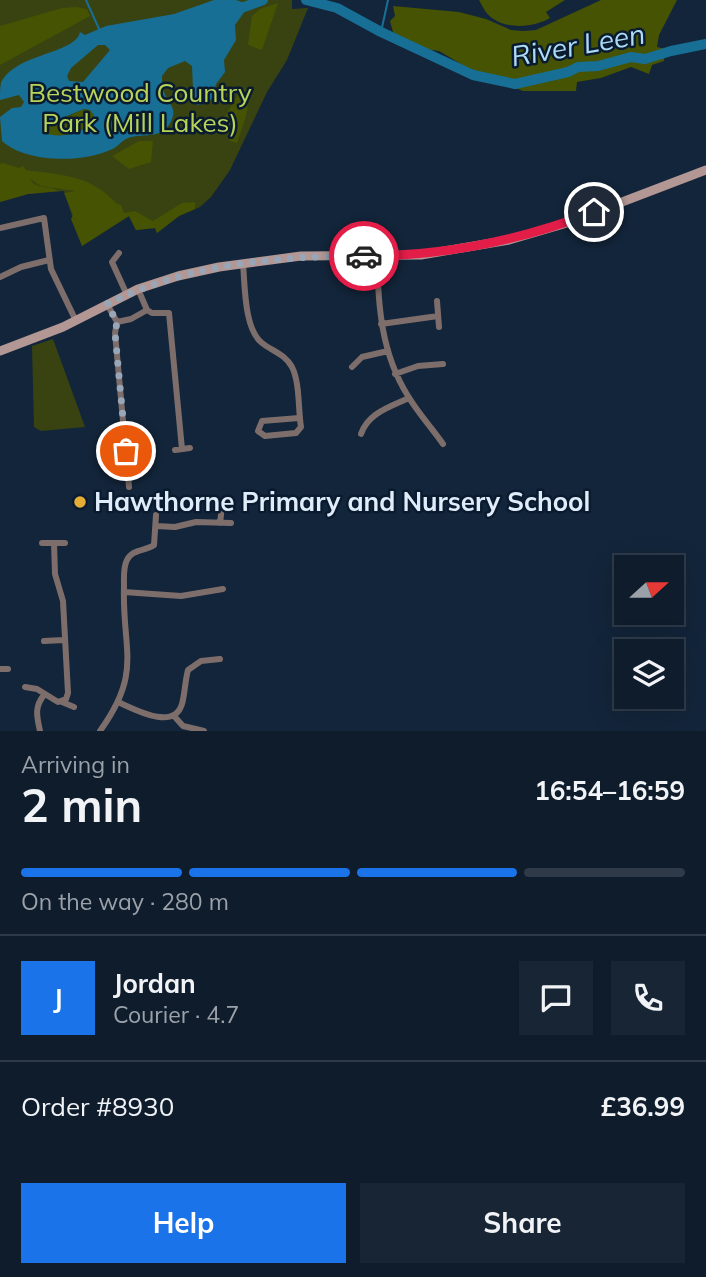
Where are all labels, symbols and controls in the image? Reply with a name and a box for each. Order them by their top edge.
water label: River Leen [508,16,648,73]
park label: Bestwood Country Park (Mill Lakes) [28,76,252,139]
pin [564,182,624,242]
icon: home [575,193,613,231]
courier [329,221,399,291]
icon: car [345,237,383,275]
pin [96,421,156,481]
icon: bag [107,432,145,470]
place label: Hawthorne Primary and Nursery School [94,485,590,518]
marker: Hawthorne Primary and Nursery School [72,494,88,510]
north arrow [614,555,684,625]
map controls [614,555,684,709]
button: layers [614,639,684,709]
text: Arriving in [21,750,130,779]
text: 16:54–16:59 [534,774,685,807]
text: 2 min [21,776,142,834]
text: On the way · 280 m [21,887,229,916]
button: chat [519,961,593,1035]
button: phone [611,961,685,1035]
text: Jordan [113,967,196,1000]
text: J [53,982,63,1015]
text: Courier · 4.7 [113,1000,239,1029]
text: Order #8930 [21,1090,174,1123]
text: £36.99 [601,1090,685,1123]
button: Help [21,1183,346,1263]
button: Share [360,1183,685,1263]

